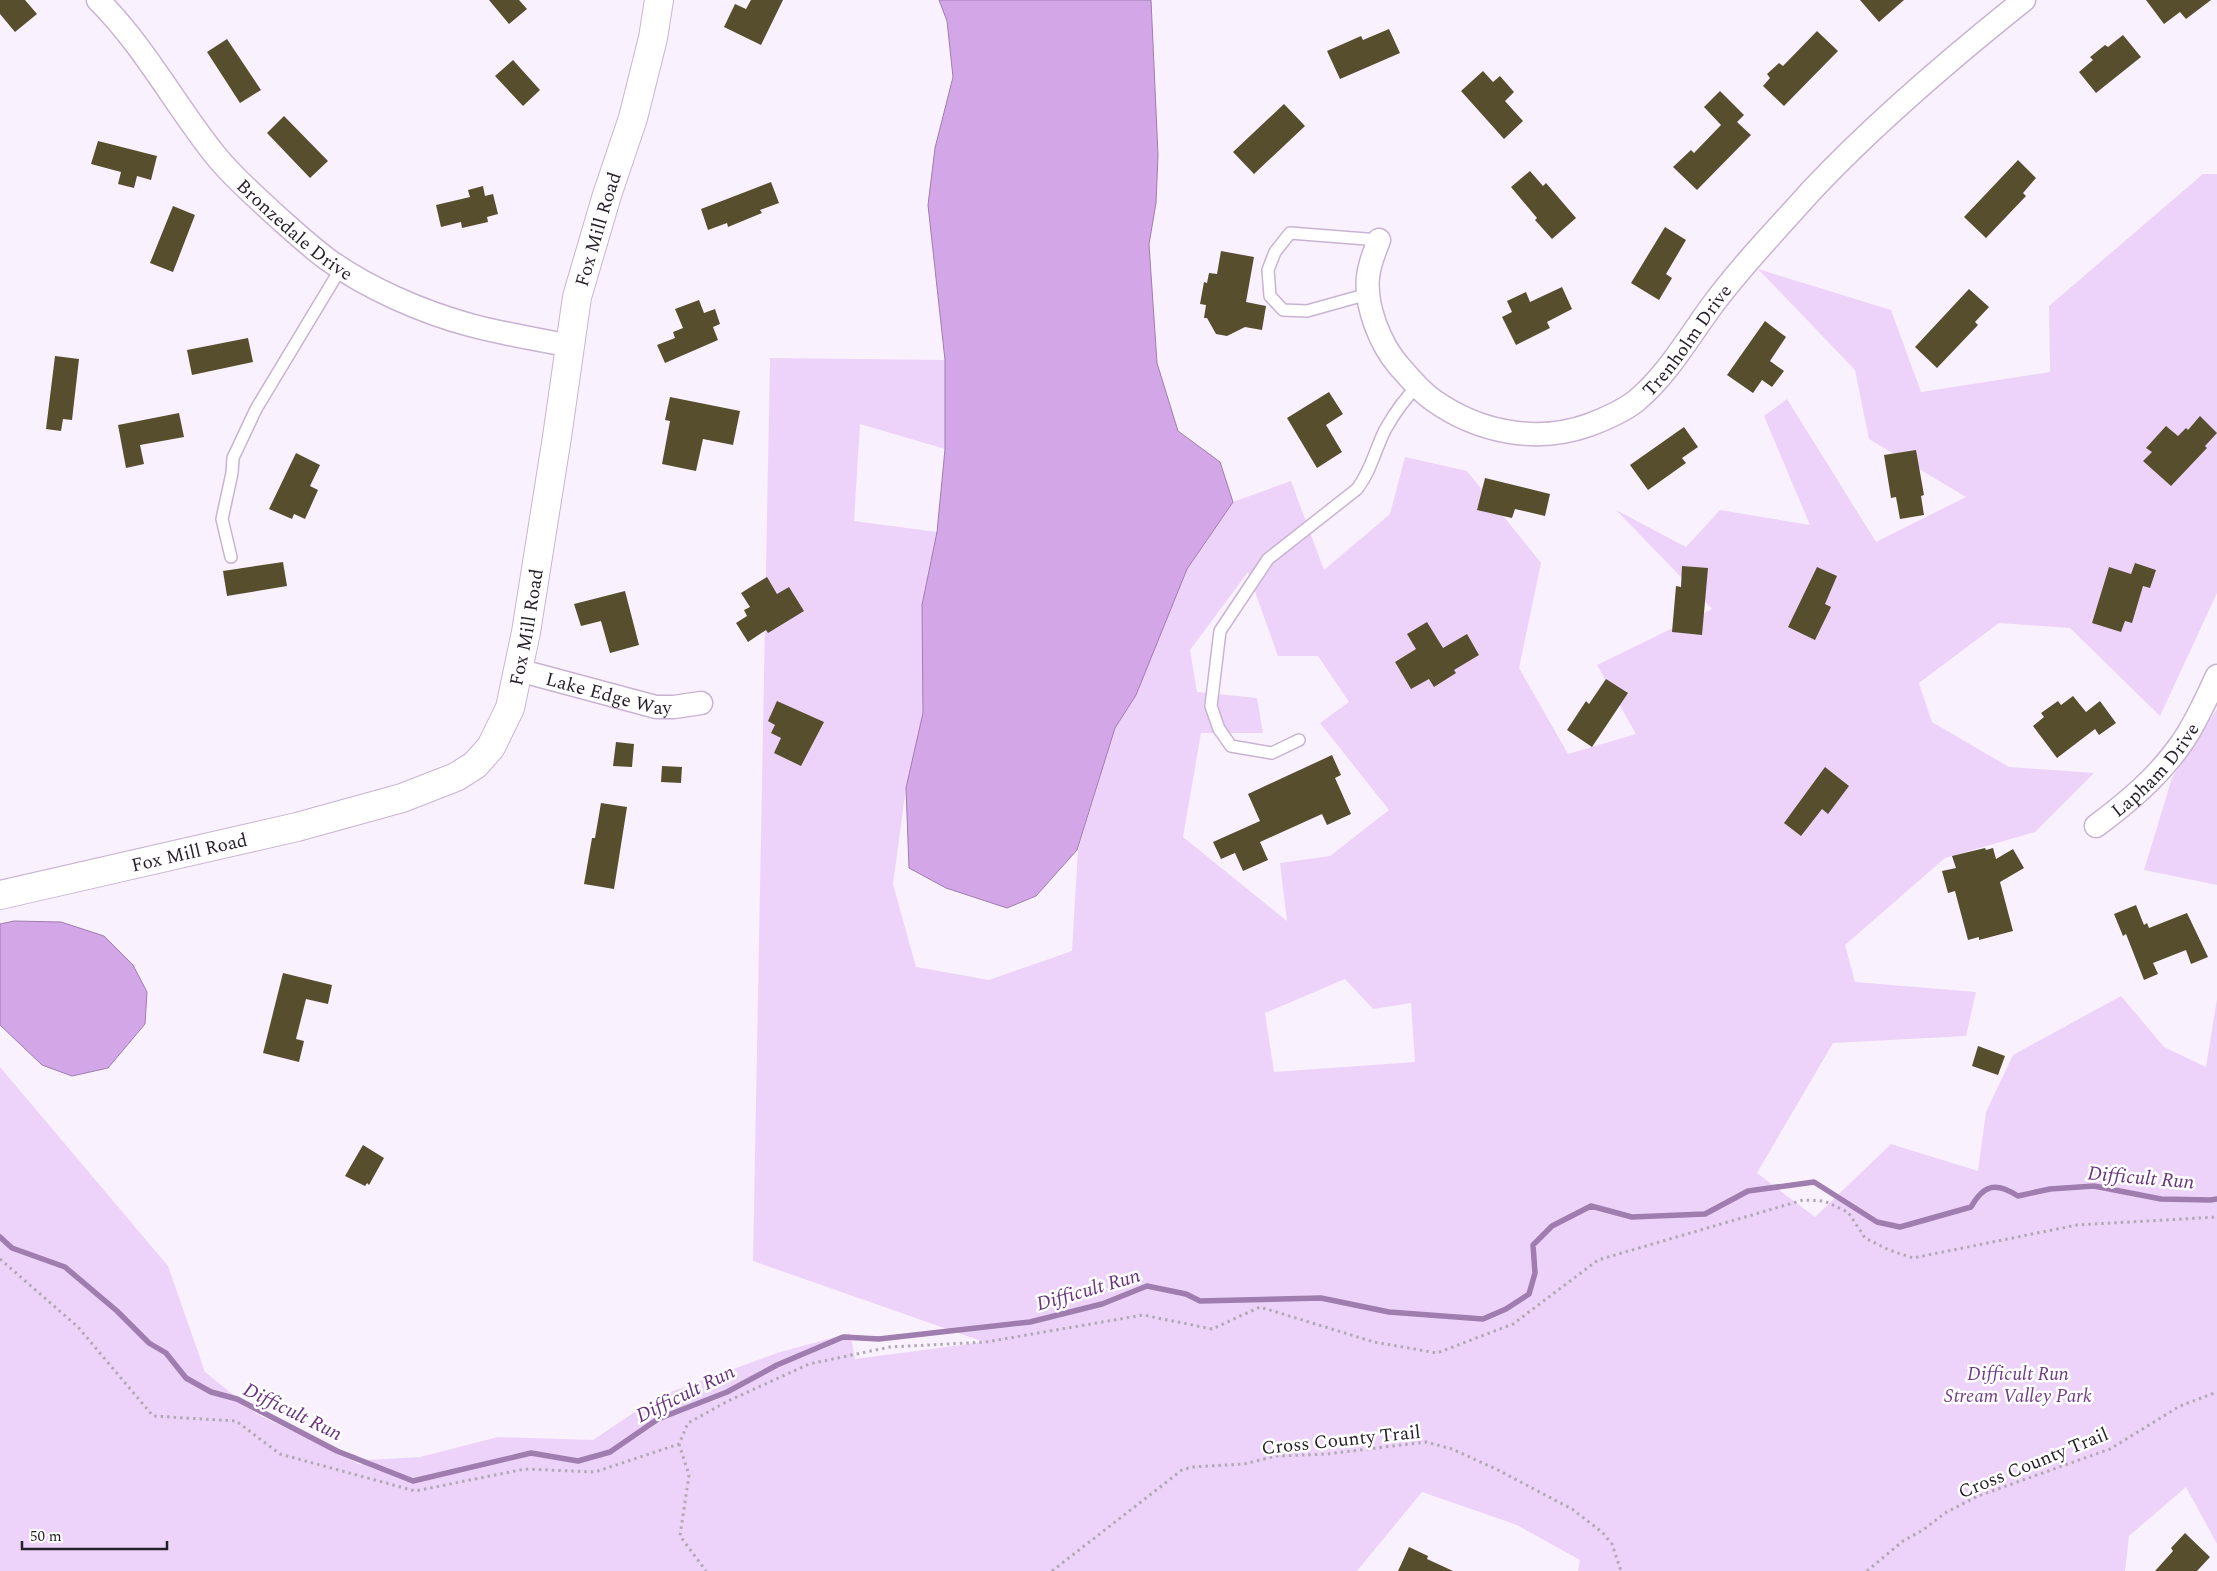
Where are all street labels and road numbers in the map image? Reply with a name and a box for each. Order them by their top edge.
street label: Fox Mill Road [568,168,630,290]
street label: Bronzedale Drive [229,173,358,289]
street label: Trenholm Drive [1636,278,1739,404]
street label: Fox Mill Road [502,567,552,688]
street label: Lake Edge Way [542,665,673,723]
street label: Lapham Drive [2105,718,2207,825]
street label: Fox Mill Road [129,826,250,881]
street label: Cross County Trail [1260,1418,1422,1463]
street label: Cross County Trail [1954,1420,2113,1507]

